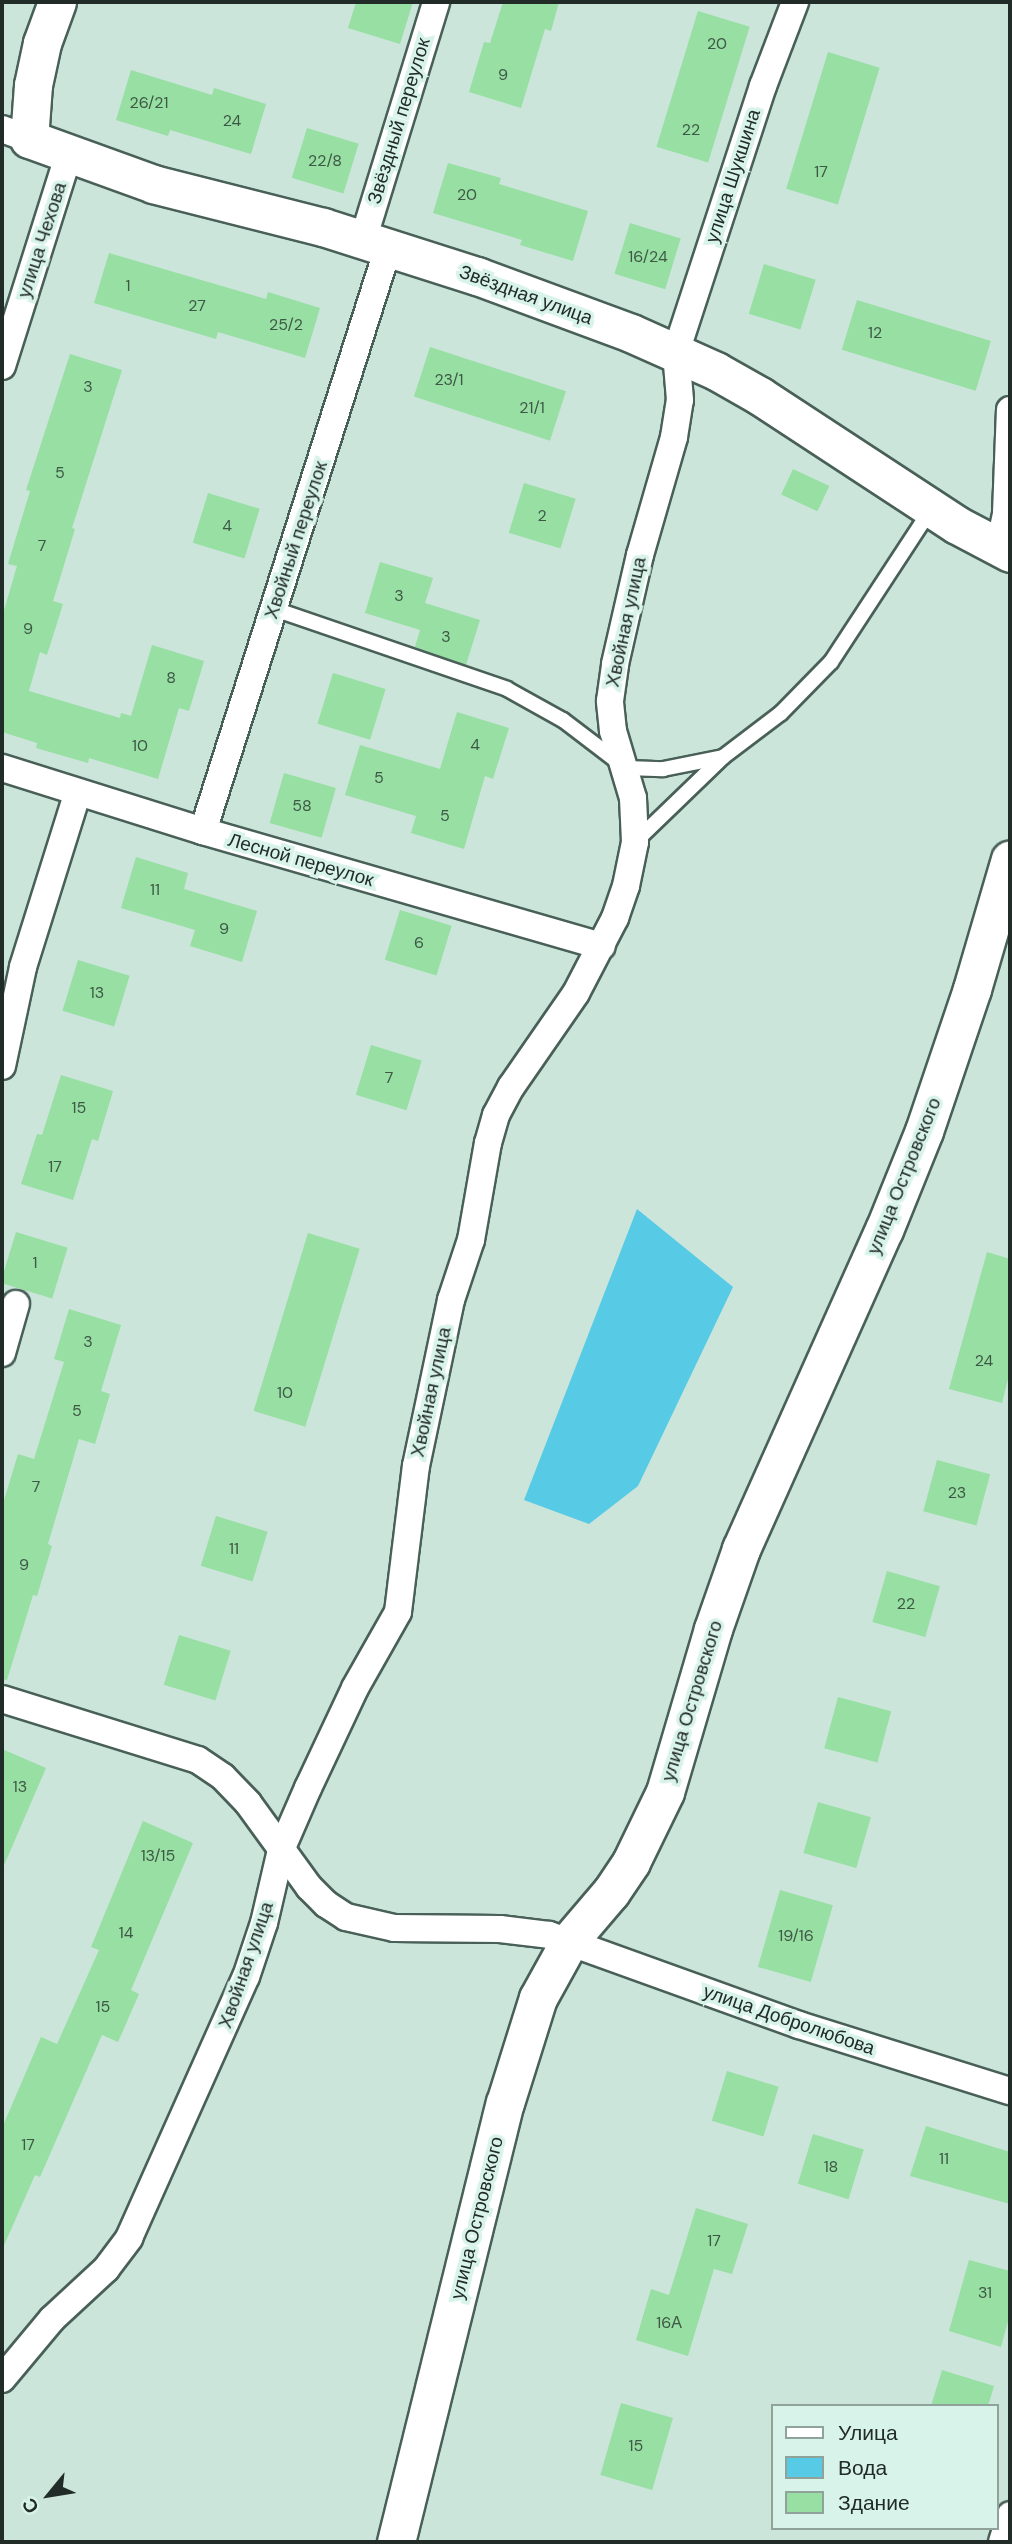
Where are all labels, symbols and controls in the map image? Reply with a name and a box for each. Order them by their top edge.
house number: 20 [707,34,727,54]
street label: Звёздный переулок [363,35,435,207]
house number: 9 [498,65,508,85]
house number: 26/21 [129,93,169,113]
street label: улица Шукшина [701,106,765,246]
house number: 24 [223,111,241,131]
house number: 22 [682,120,700,140]
house number: 22/8 [308,151,342,171]
house number: 17 [814,162,828,182]
street label: улица Чехова [13,179,71,301]
house number: 20 [457,185,477,205]
house number: 16/24 [628,247,668,267]
street label: Звёздная улица [456,260,596,330]
house number: 1 [126,276,130,296]
house number: 27 [188,296,206,316]
house number: 25/2 [269,315,303,335]
house number: 12 [868,323,882,343]
house number: 23/1 [434,370,464,390]
house number: 3 [83,377,93,397]
house number: 21/1 [519,398,545,418]
street label: Хвойный переулок [260,458,332,622]
house number: 5 [55,463,65,483]
house number: 2 [537,506,547,526]
house number: 4 [222,516,232,536]
house number: 7 [38,536,46,556]
street label: Хвойная улица [601,555,651,689]
house number: 3 [394,586,404,606]
house number: 9 [23,619,33,639]
house number: 3 [441,627,451,647]
house number: 8 [166,668,176,688]
house number: 4 [470,735,480,755]
house number: 10 [132,736,148,756]
house number: 5 [374,768,384,788]
house number: 58 [292,796,312,816]
house number: 5 [440,806,450,826]
street label: Лесной переулок [226,828,376,892]
house number: 11 [150,880,160,900]
house number: 9 [219,919,229,939]
house number: 6 [414,933,424,953]
house number: 13 [90,983,104,1003]
house number: 7 [385,1068,393,1088]
street label: улица Островского [862,1094,946,1258]
house number: 15 [72,1098,86,1118]
house number: 17 [48,1157,62,1177]
house number: 1 [33,1253,37,1273]
street label: Хвойная улица [406,1325,456,1459]
house number: 3 [83,1332,93,1352]
house number: 24 [975,1351,993,1371]
house number: 10 [277,1383,293,1403]
house number: 5 [72,1401,82,1421]
house number: 7 [32,1477,40,1497]
house number: 23 [948,1483,966,1503]
house number: 11 [229,1539,239,1559]
house number: 9 [19,1555,29,1575]
house number: 22 [897,1594,915,1614]
street label: улица Островского [657,1618,727,1784]
house number: 13 [13,1777,27,1797]
house number: 13/15 [141,1846,175,1866]
street label: Хвойная улица [214,1899,278,2031]
house number: 14 [119,1923,133,1943]
house number: 19/16 [778,1926,814,1946]
street label: улица Добролюбова [700,1980,878,2060]
house number: 15 [96,1997,110,2017]
street label: улица Островского [446,2134,508,2302]
house number: 17 [21,2135,35,2155]
house number: 11 [939,2149,949,2169]
house number: 18 [824,2157,838,2177]
house number: 17 [707,2231,721,2251]
house number: 31 [978,2283,992,2303]
house number: 16А [656,2313,682,2333]
legend [771,2404,998,2530]
text: Улица [838,2419,898,2447]
house number: 15 [629,2436,643,2456]
text: Вода [838,2454,887,2482]
north arrow [14,2460,84,2530]
text: Здание [838,2489,910,2517]
text: С [16,2494,45,2518]

